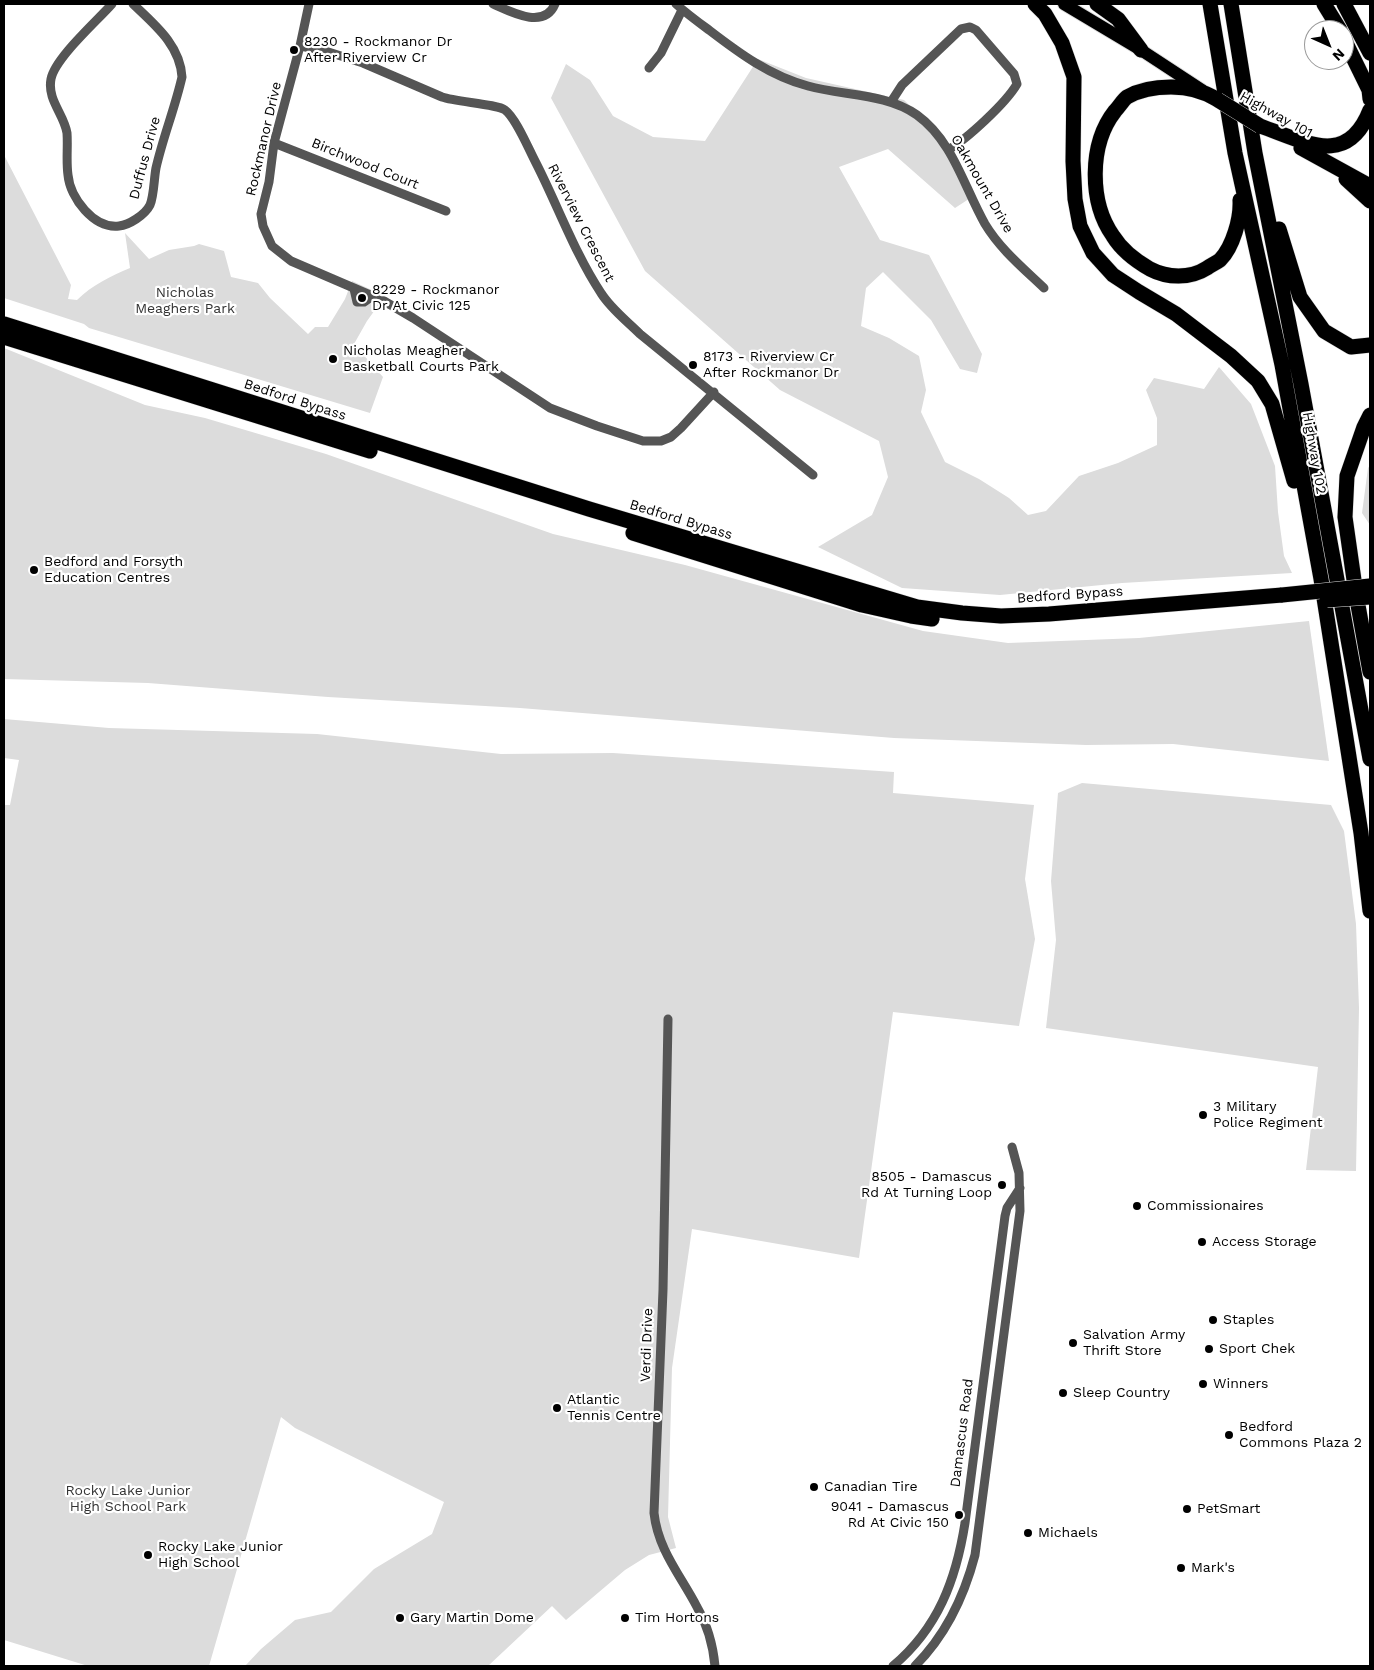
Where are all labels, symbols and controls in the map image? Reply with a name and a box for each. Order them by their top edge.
north arrow [1304,20,1354,70]
place label: 8230 - Rockmanor Dr After Riverview Cr [304,34,452,66]
marker: 8230 - Rockmanor Dr After Riverview Cr [288,44,300,56]
text: N [1329,46,1348,64]
street label: Rockmanor Drive [243,80,285,198]
street label: Highway 101 [1237,88,1315,142]
street label: Duffus Drive [126,115,164,201]
street label: Oakmount Drive [947,132,1017,236]
street label: Birchwood Court [309,135,421,193]
street label: Riverview Crescent [544,161,618,285]
place label: 8229 - Rockmanor Dr At Civic 125 [372,282,500,314]
park label: Nicholas Meaghers Park [135,285,235,318]
marker: 8229 - Rockmanor Dr At Civic 125 [356,292,368,304]
place label: Nicholas Meagher Basketball Courts Park [343,343,499,376]
place label: 8173 - Riverview Cr After Rockmanor Dr [703,349,839,382]
marker: Nicholas Meagher Basketball Courts Park [327,353,339,365]
marker: 8173 - Riverview Cr After Rockmanor Dr [687,359,699,371]
street label: Bedford Bypass [242,376,348,424]
street label: Highway 102 [1298,410,1330,496]
street label: Bedford Bypass [628,496,734,544]
place label: Bedford and Forsyth Education Centres [44,554,183,586]
marker: Bedford and Forsyth Education Centres [28,564,40,576]
street label: Bedford Bypass [1016,583,1124,607]
place label: 3 Military Police Regiment [1213,1099,1323,1132]
marker: 3 Military Police Regiment [1197,1109,1209,1121]
place label: 8505 - Damascus Rd At Turning Loop [861,1169,992,1202]
marker: 8505 - Damascus Rd At Turning Loop [996,1179,1008,1191]
place label: Commissionaires [1147,1198,1264,1214]
marker: Commissionaires [1131,1200,1143,1212]
place label: Access Storage [1212,1234,1317,1250]
marker: Access Storage [1196,1236,1208,1248]
street label: Verdi Drive [637,1308,657,1382]
place label: Staples [1223,1312,1274,1328]
marker: Staples [1207,1314,1219,1326]
place label: Salvation Army Thrift Store [1083,1327,1185,1360]
marker: Salvation Army Thrift Store [1067,1337,1079,1349]
place label: Sport Chek [1219,1341,1295,1357]
marker: Sport Chek [1203,1343,1215,1355]
place label: Winners [1213,1376,1268,1392]
street label: Damascus Road [947,1378,977,1488]
marker: Winners [1197,1378,1209,1390]
place label: Sleep Country [1073,1385,1170,1401]
marker: Sleep Country [1057,1387,1069,1399]
place label: Atlantic Tennis Centre [567,1392,661,1424]
marker: Atlantic Tennis Centre [551,1402,563,1414]
place label: Bedford Commons Plaza 2 [1239,1419,1362,1451]
marker: Bedford Commons Plaza 2 [1223,1429,1235,1441]
place label: Canadian Tire [824,1479,918,1495]
marker: Canadian Tire [808,1481,820,1493]
park label: Rocky Lake Junior High School Park [65,1483,191,1515]
place label: 9041 - Damascus Rd At Civic 150 [831,1499,949,1531]
place label: PetSmart [1197,1501,1260,1517]
marker: PetSmart [1181,1503,1193,1515]
marker: 9041 - Damascus Rd At Civic 150 [953,1509,965,1521]
place label: Michaels [1038,1525,1098,1541]
marker: Michaels [1022,1527,1034,1539]
place label: Rocky Lake Junior High School [158,1539,283,1571]
marker: Rocky Lake Junior High School [142,1549,154,1561]
place label: Mark's [1191,1560,1235,1576]
marker: Mark's [1175,1562,1187,1574]
place label: Gary Martin Dome [410,1610,534,1626]
place label: Tim Hortons [635,1610,719,1626]
marker: Gary Martin Dome [394,1612,406,1624]
marker: Tim Hortons [619,1612,631,1624]

